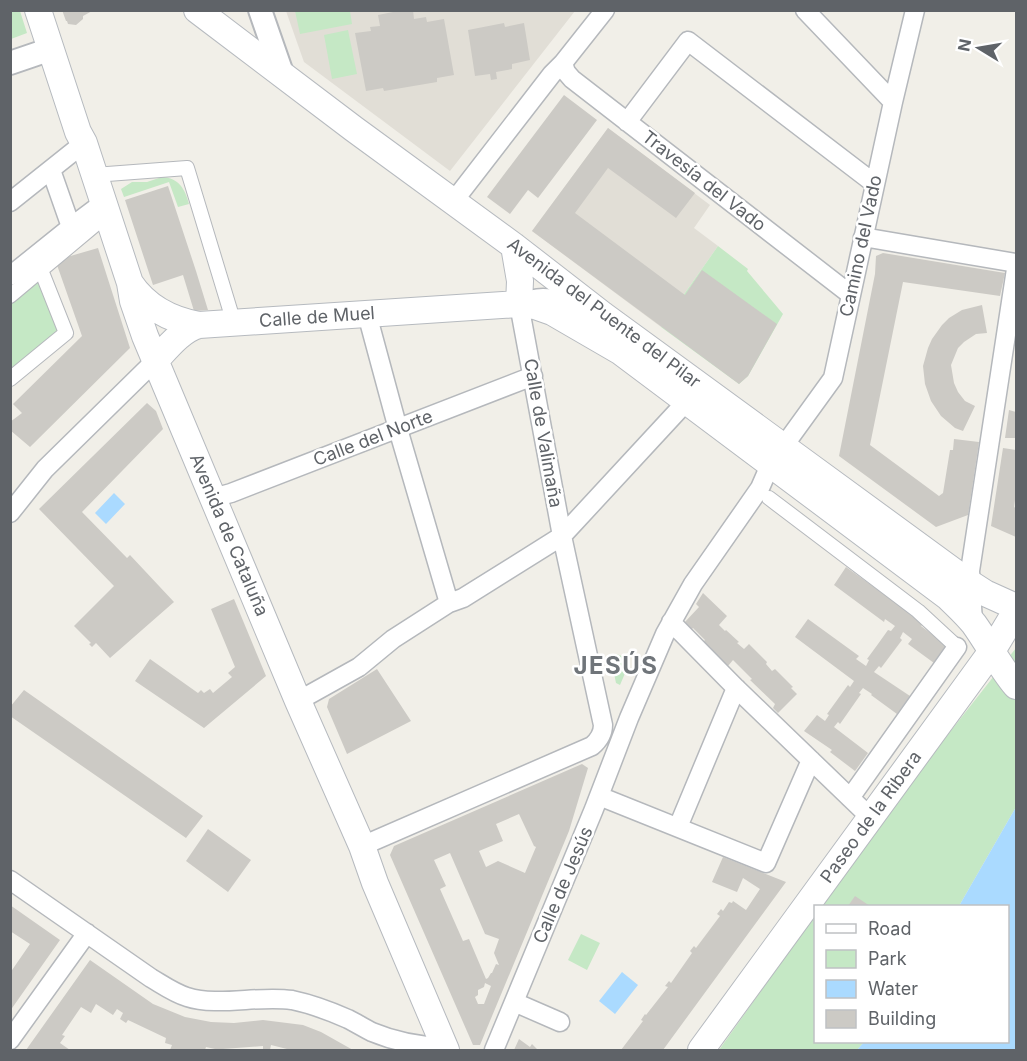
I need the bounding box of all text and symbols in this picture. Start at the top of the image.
north arrow [949,18,1009,78]
text: N [953,37,975,53]
street label: Travesía del Vado [638,126,770,235]
street label: Camino del Vado [835,173,886,319]
street label: Avenida del Puente del Pilar [504,233,705,392]
street label: Calle de Muel [258,302,375,331]
street label: Calle de Valimaña [520,357,567,509]
street label: Calle del Norte [310,405,435,470]
street label: Avenida de Cataluña [186,450,273,619]
district label: JESÚS [573,651,659,680]
street label: Paseo de la Ribera [816,747,925,887]
street label: Calle de Jesús [529,823,597,946]
legend [814,905,1009,1043]
text: Road [868,918,911,939]
text: Park [868,948,907,969]
text: Water [868,978,918,999]
text: Building [868,1008,936,1029]

